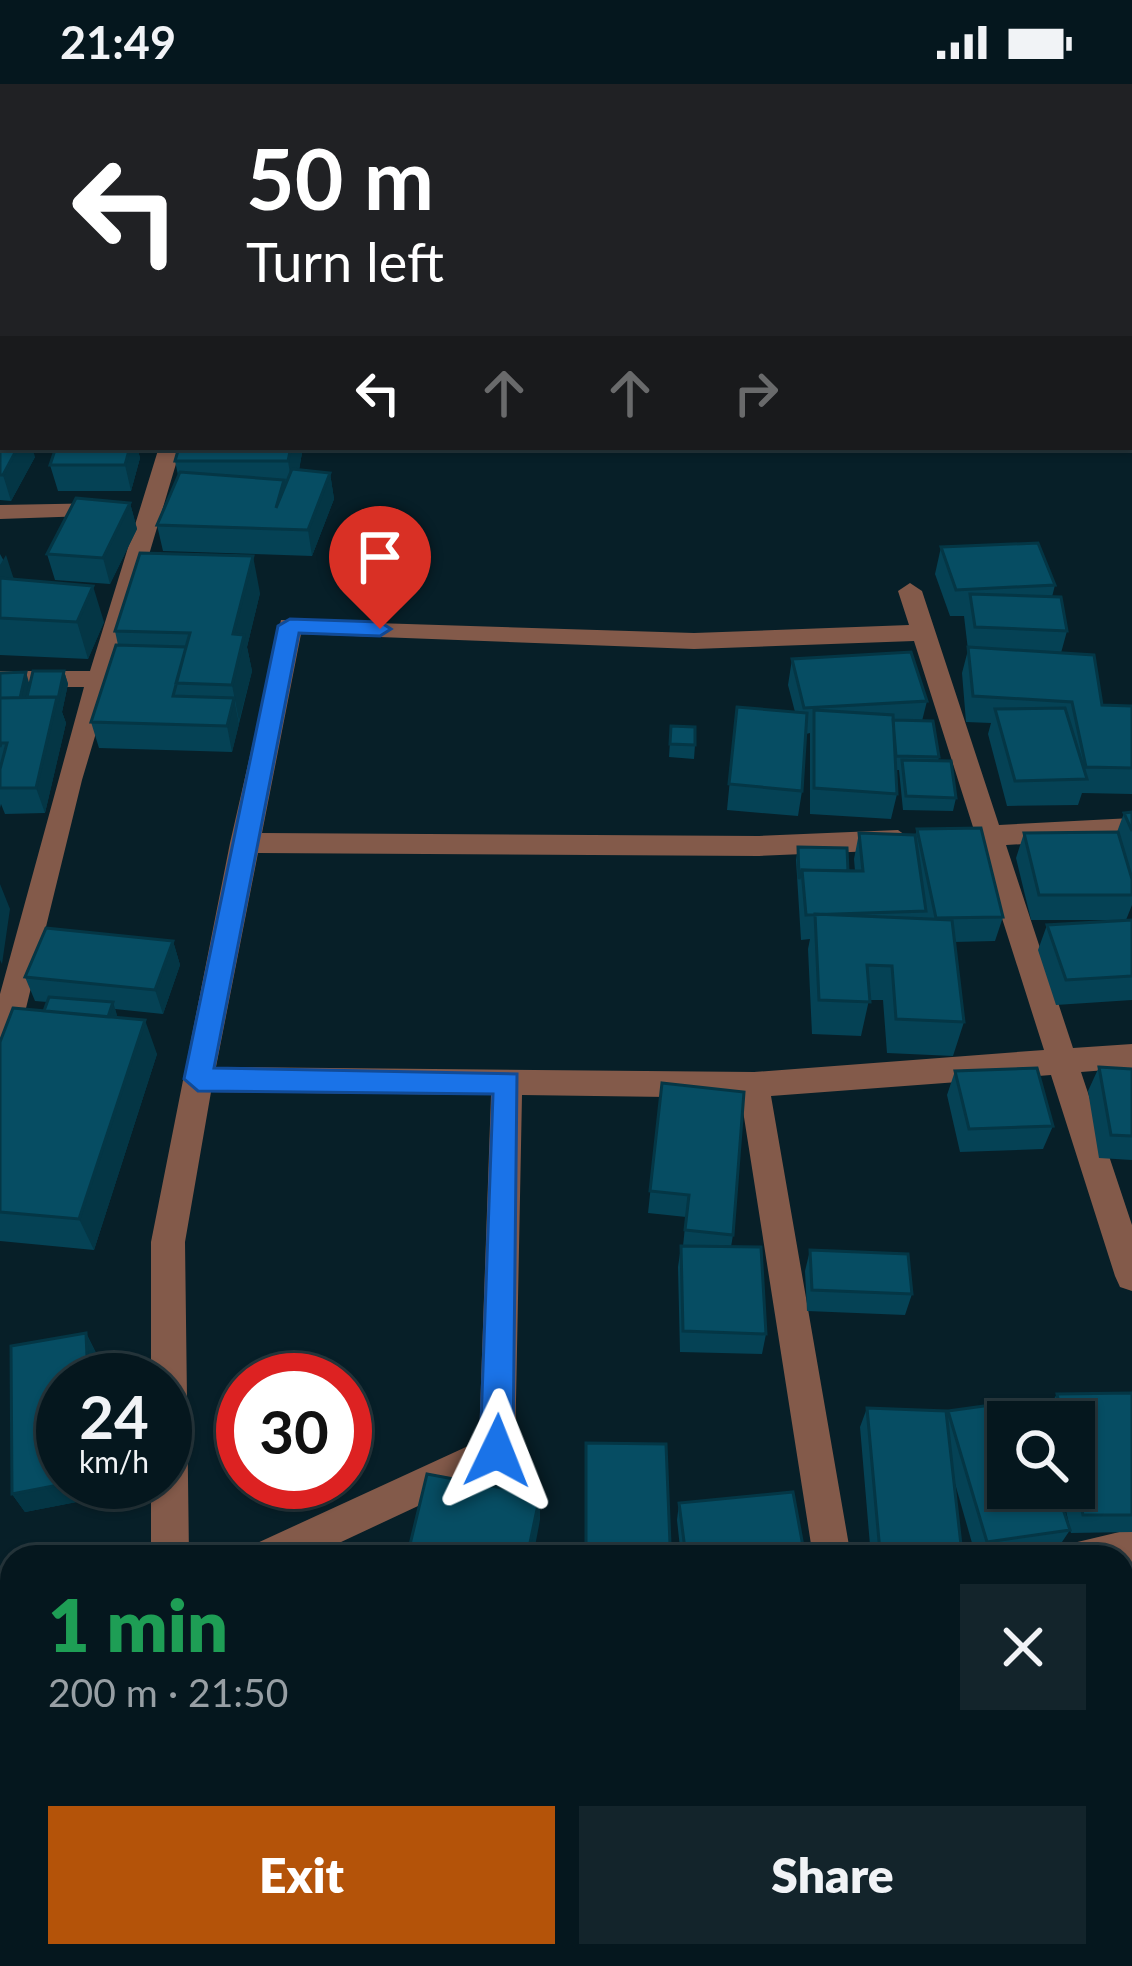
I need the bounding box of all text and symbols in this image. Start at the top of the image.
text: 21:49 [60,15,176,69]
text: 50 m [246,127,434,228]
icon: left [48,132,204,288]
text: Turn left [246,229,444,294]
icon: left [345,360,411,426]
icon: ahead [471,360,537,426]
icon: ahead [597,360,663,426]
icon: right [723,360,789,426]
pin [329,506,431,629]
icon: arrive [347,524,413,590]
speed limit sign: 30 [216,1353,372,1509]
text: 24 [79,1380,149,1452]
position arrow [434,1388,560,1514]
map controls [987,1401,1095,1509]
button: search [987,1401,1095,1509]
text: km/h [79,1443,149,1479]
text: 1 min [48,1581,228,1667]
button: close [960,1584,1086,1710]
text: 200 m · 21:50 [48,1669,288,1715]
button: Exit [48,1806,555,1944]
button: Share [579,1806,1086,1944]

